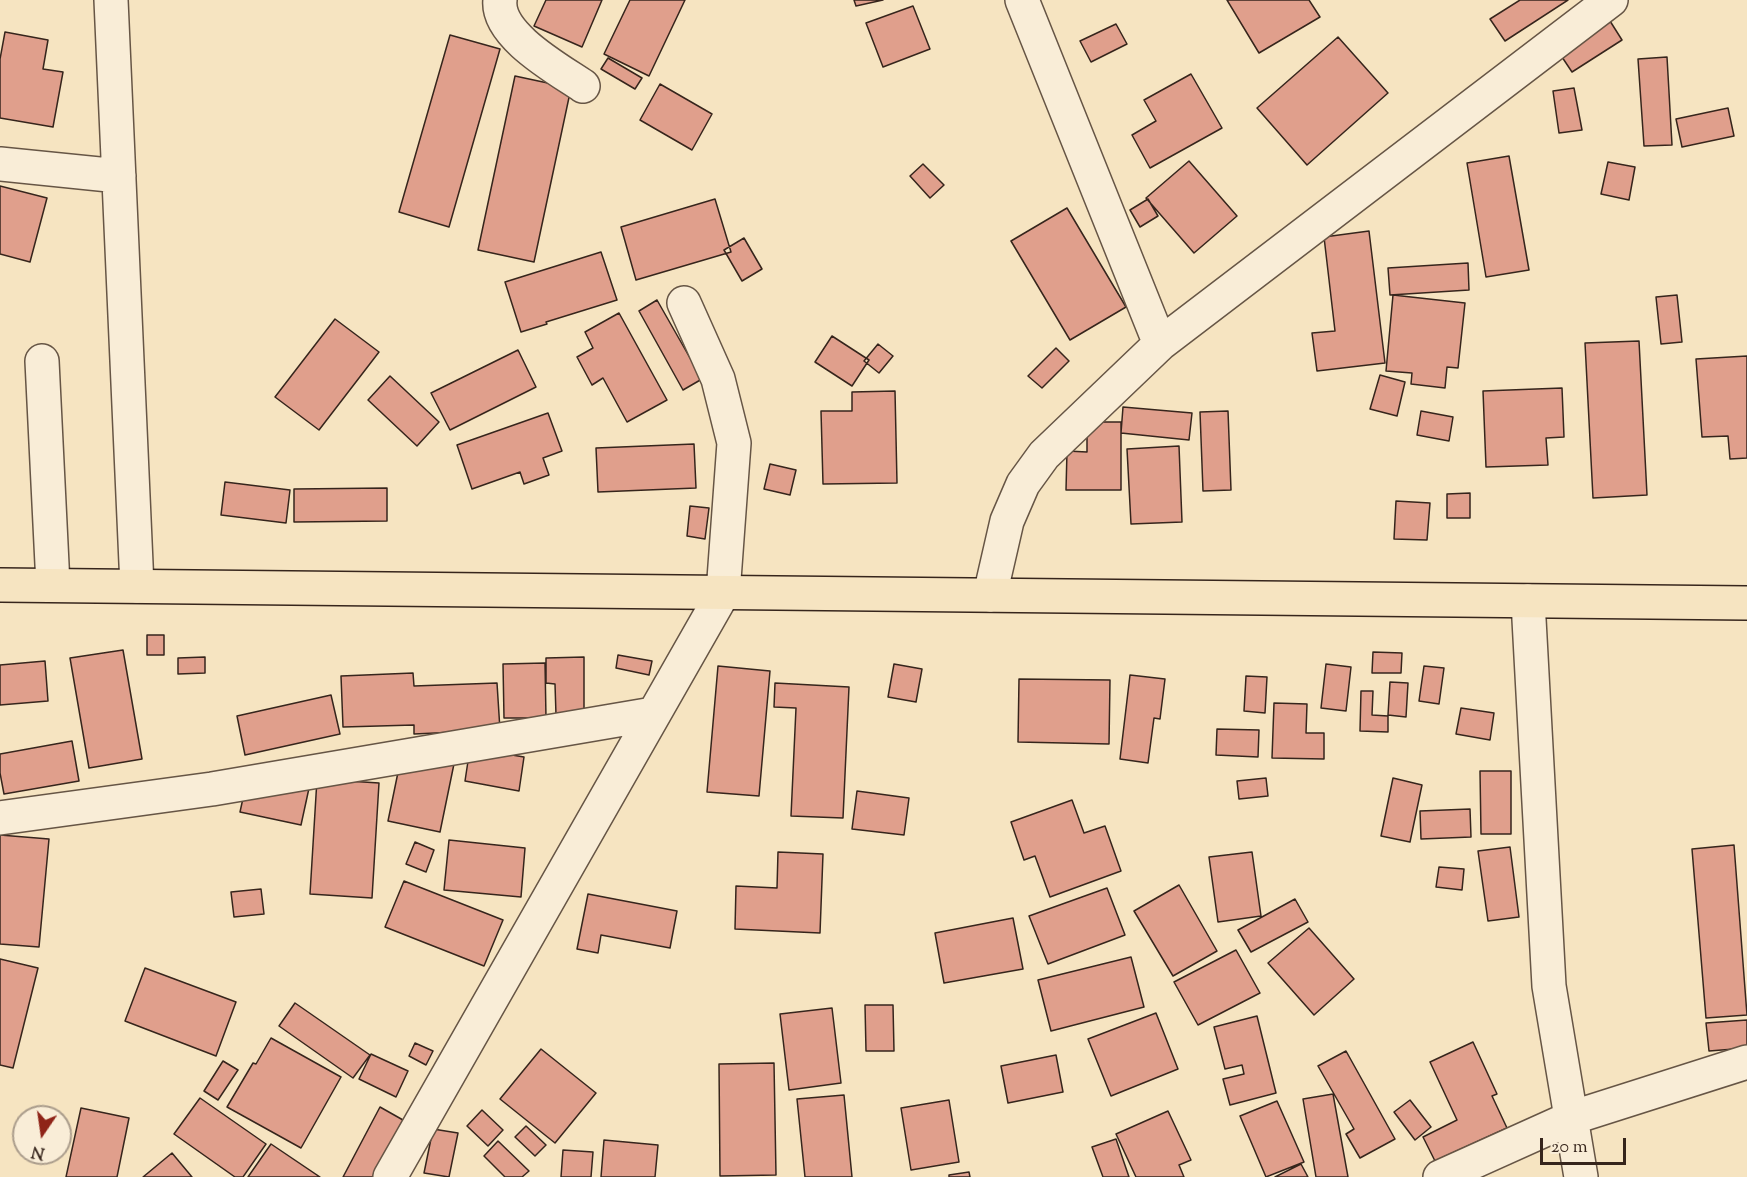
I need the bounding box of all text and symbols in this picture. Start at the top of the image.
north arrow [12,1105,72,1165]
scale bar [1543,1126,1628,1164]
text: 20 m [1551,1135,1588,1161]
text: N [29,1138,47,1164]

